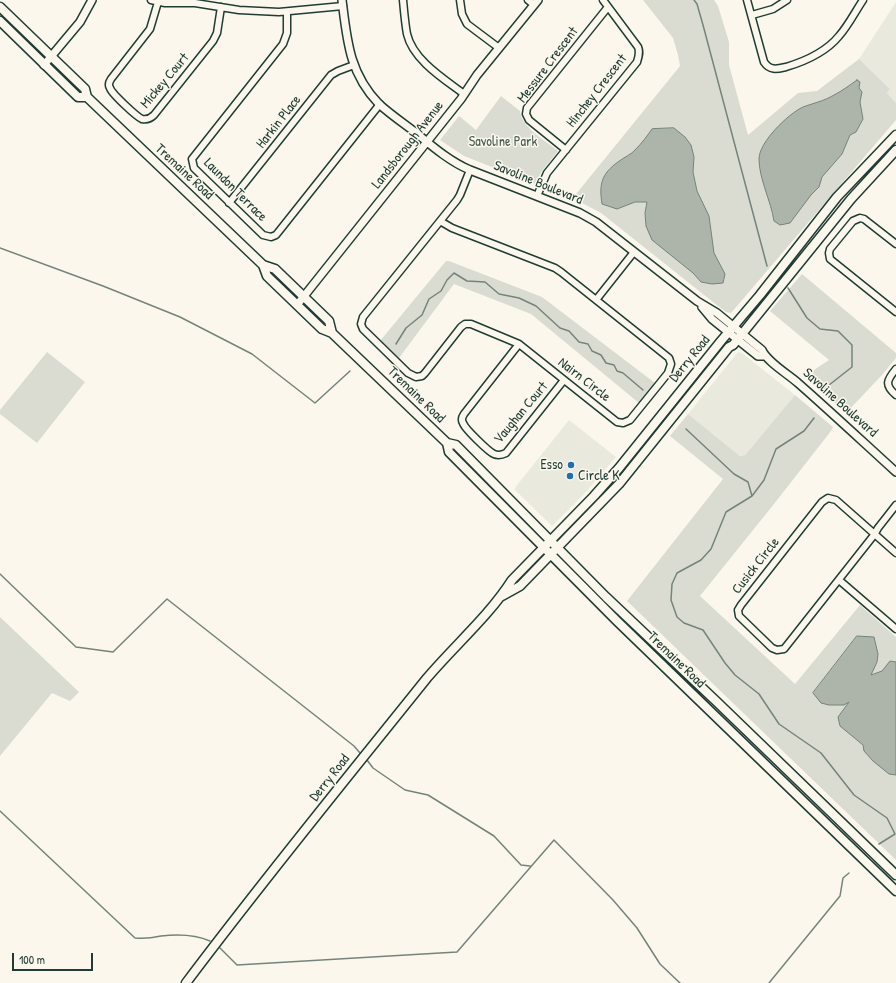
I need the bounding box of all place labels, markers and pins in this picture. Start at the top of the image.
place label: Esso [540,457,563,473]
marker: Esso [566,460,576,470]
place label: Circle K [578,468,619,484]
marker: Circle K [565,471,575,481]

